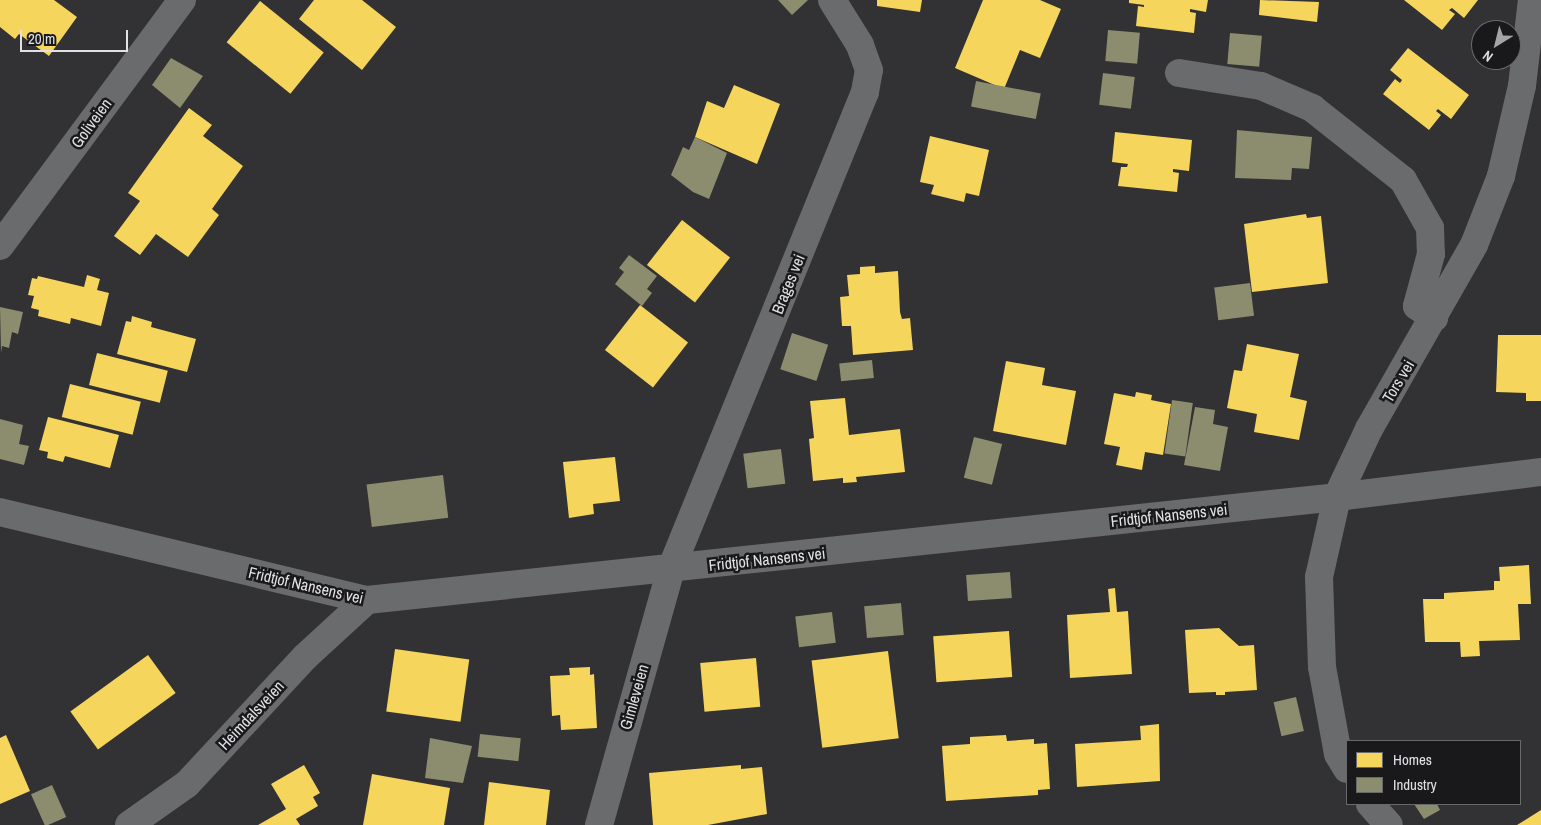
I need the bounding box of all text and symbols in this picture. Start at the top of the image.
scale bar [22,20,130,52]
north arrow [1471,20,1521,70]
text: 20 m [28,28,55,49]
text: N [1479,47,1496,66]
street label: Goliveien [67,95,115,151]
street label: Brages vei [767,251,809,317]
street label: Tors vei [1378,356,1418,406]
street label: Fridtjof Nansens vei [1110,499,1228,531]
street label: Fridtjof Nansens vei [708,543,826,575]
street label: Fridtjof Nansens vei [247,562,365,608]
street label: Gimleveien [616,662,652,732]
street label: Heimdalsveien [214,676,288,754]
legend [1346,740,1521,805]
text: Homes [1393,749,1432,770]
text: Industry [1393,774,1437,795]

